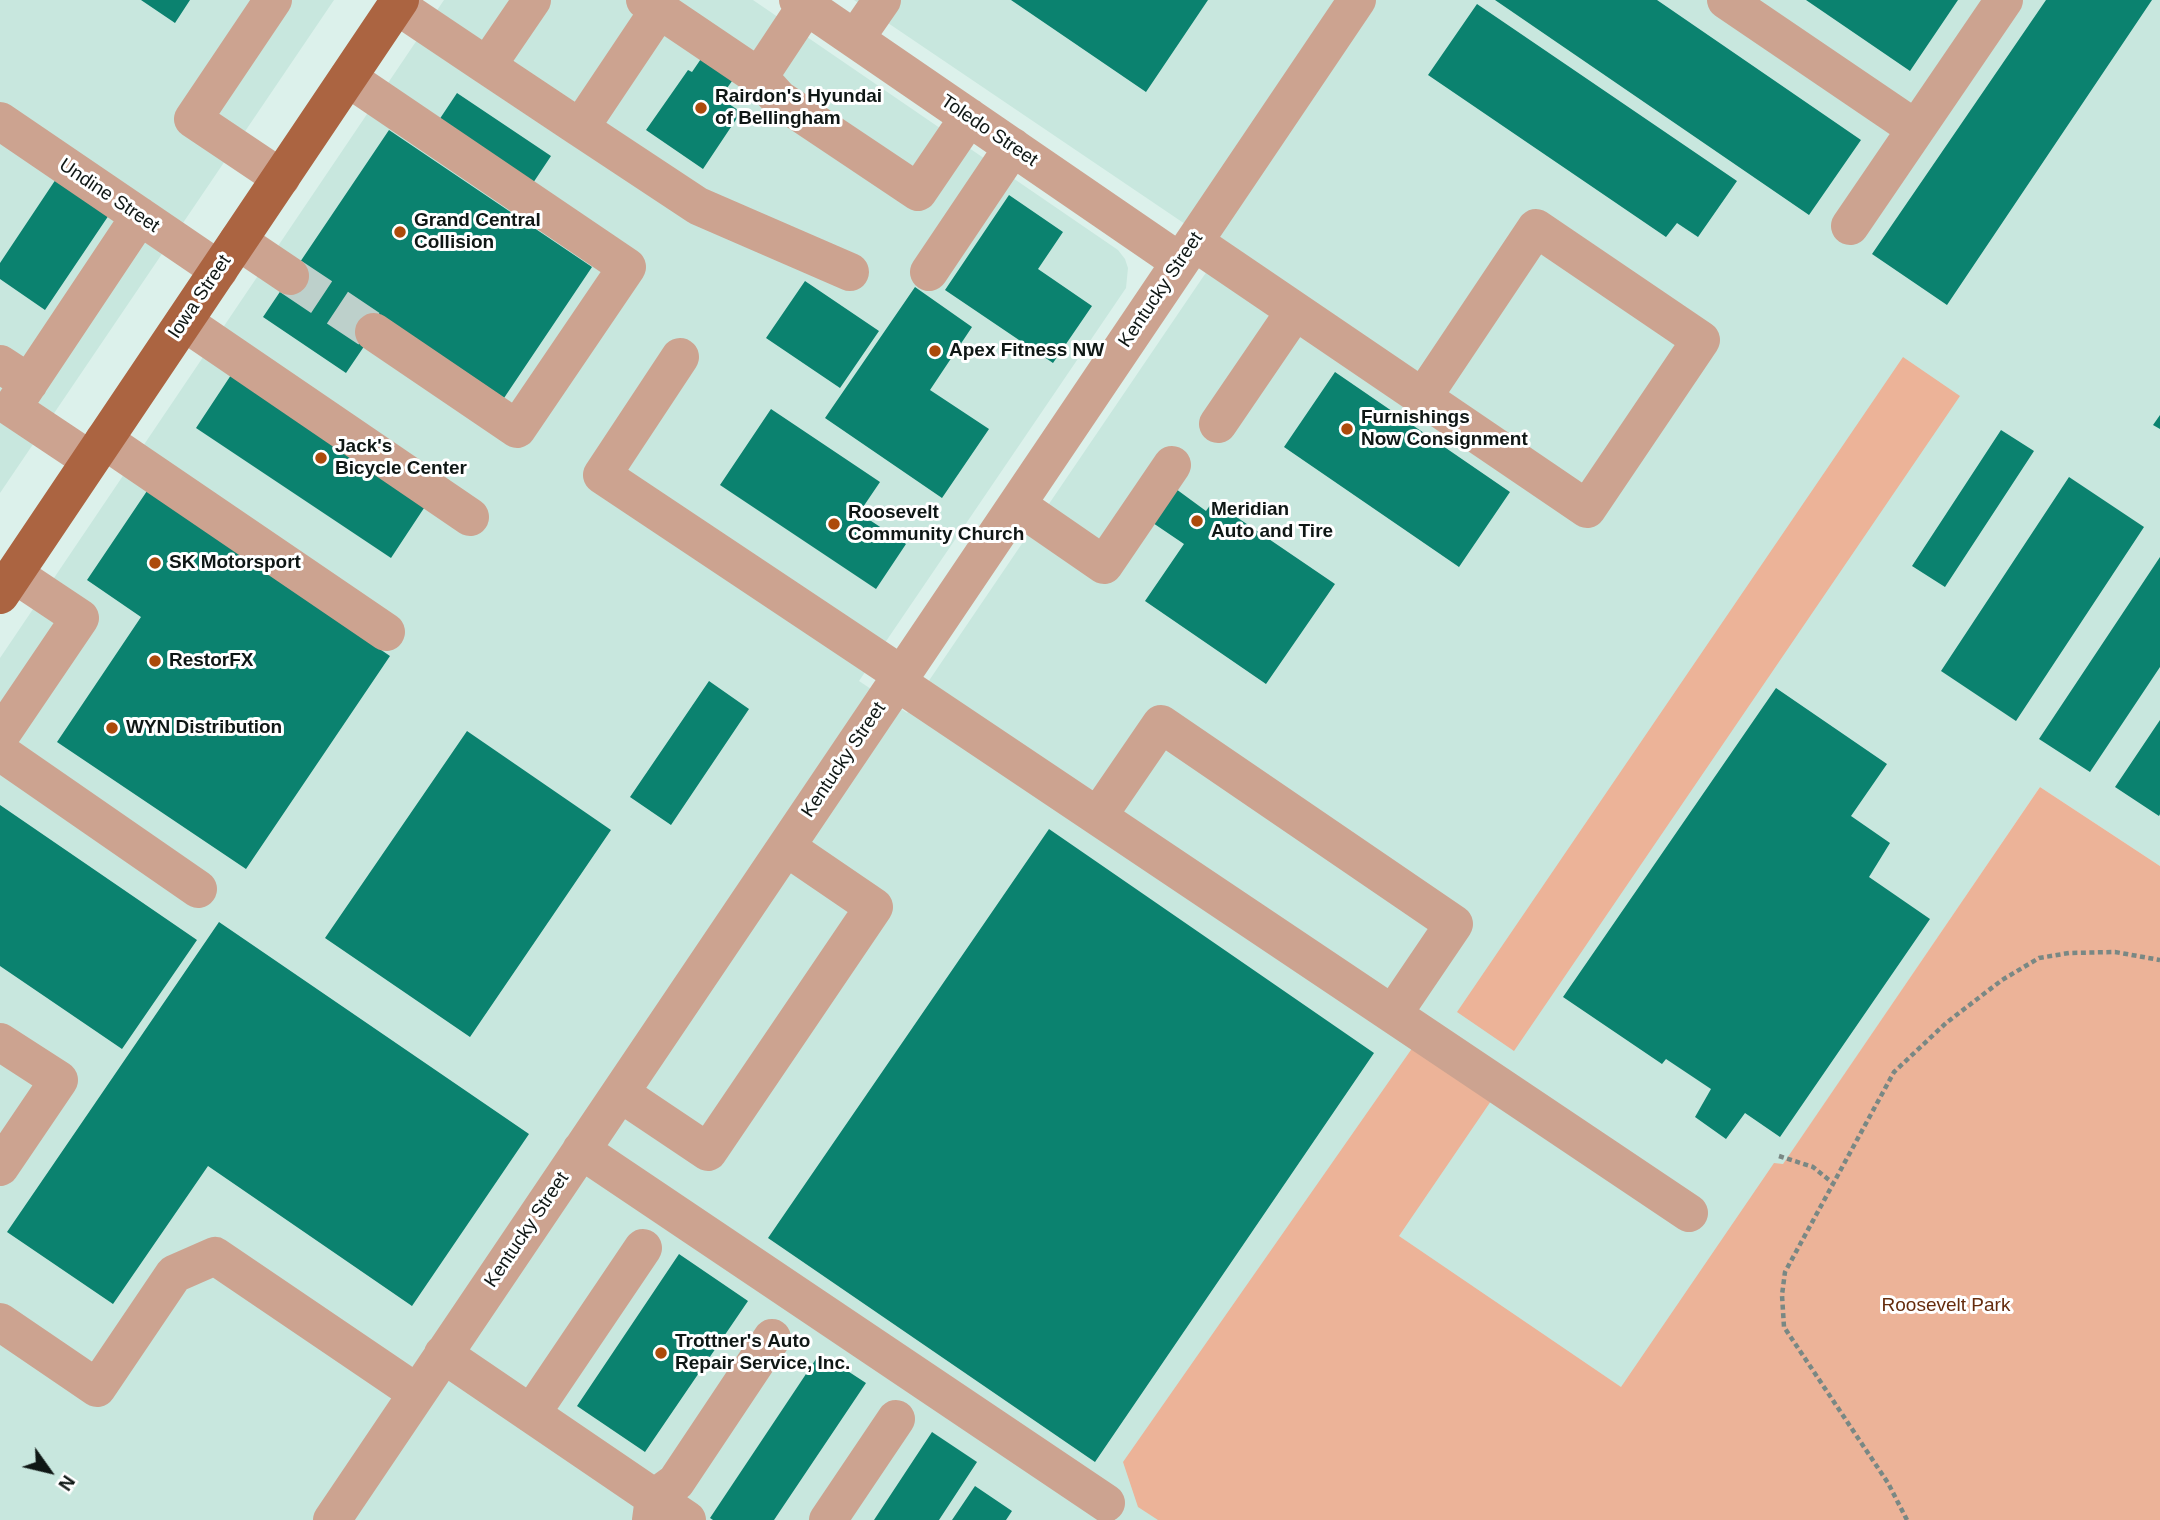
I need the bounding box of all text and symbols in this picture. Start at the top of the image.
place label: Rairdon's Hyundai of Bellingham [715,86,882,130]
street label: Toledo Street [936,90,1042,172]
marker: Rairdon's Hyundai of Bellingham [693,100,709,116]
street label: Undine Street [54,154,164,238]
place label: Grand Central Collision [414,210,541,254]
marker: Grand Central Collision [392,224,408,240]
street label: Kentucky Street [1114,228,1208,352]
street label: Iowa Street [164,251,236,343]
place label: Apex Fitness NW [949,340,1104,362]
marker: Apex Fitness NW [927,343,943,359]
place label: Furnishings Now Consignment [1361,407,1528,451]
marker: Furnishings Now Consignment [1339,421,1355,437]
place label: Jack's Bicycle Center [335,436,467,480]
marker: Jack's Bicycle Center [313,450,329,466]
place label: Meridian Auto and Tire [1211,499,1333,543]
place label: Roosevelt Community Church [848,502,1024,546]
marker: Meridian Auto and Tire [1189,513,1205,529]
marker: Roosevelt Community Church [826,516,842,532]
place label: SK Motorsport [169,552,301,574]
marker: SK Motorsport [147,555,163,571]
place label: RestorFX [169,650,253,672]
marker: RestorFX [147,653,163,669]
street label: Kentucky Street [797,698,891,822]
place label: WYN Distribution [126,717,282,739]
marker: WYN Distribution [104,720,120,736]
street label: Kentucky Street [480,1168,574,1292]
park label: Roosevelt Park [1882,1295,2010,1317]
place label: Trottner's Auto Repair Service, Inc. [675,1331,850,1375]
marker: Trottner's Auto Repair Service, Inc. [653,1345,669,1361]
north arrow [14,1436,84,1506]
text: N [54,1471,79,1495]

